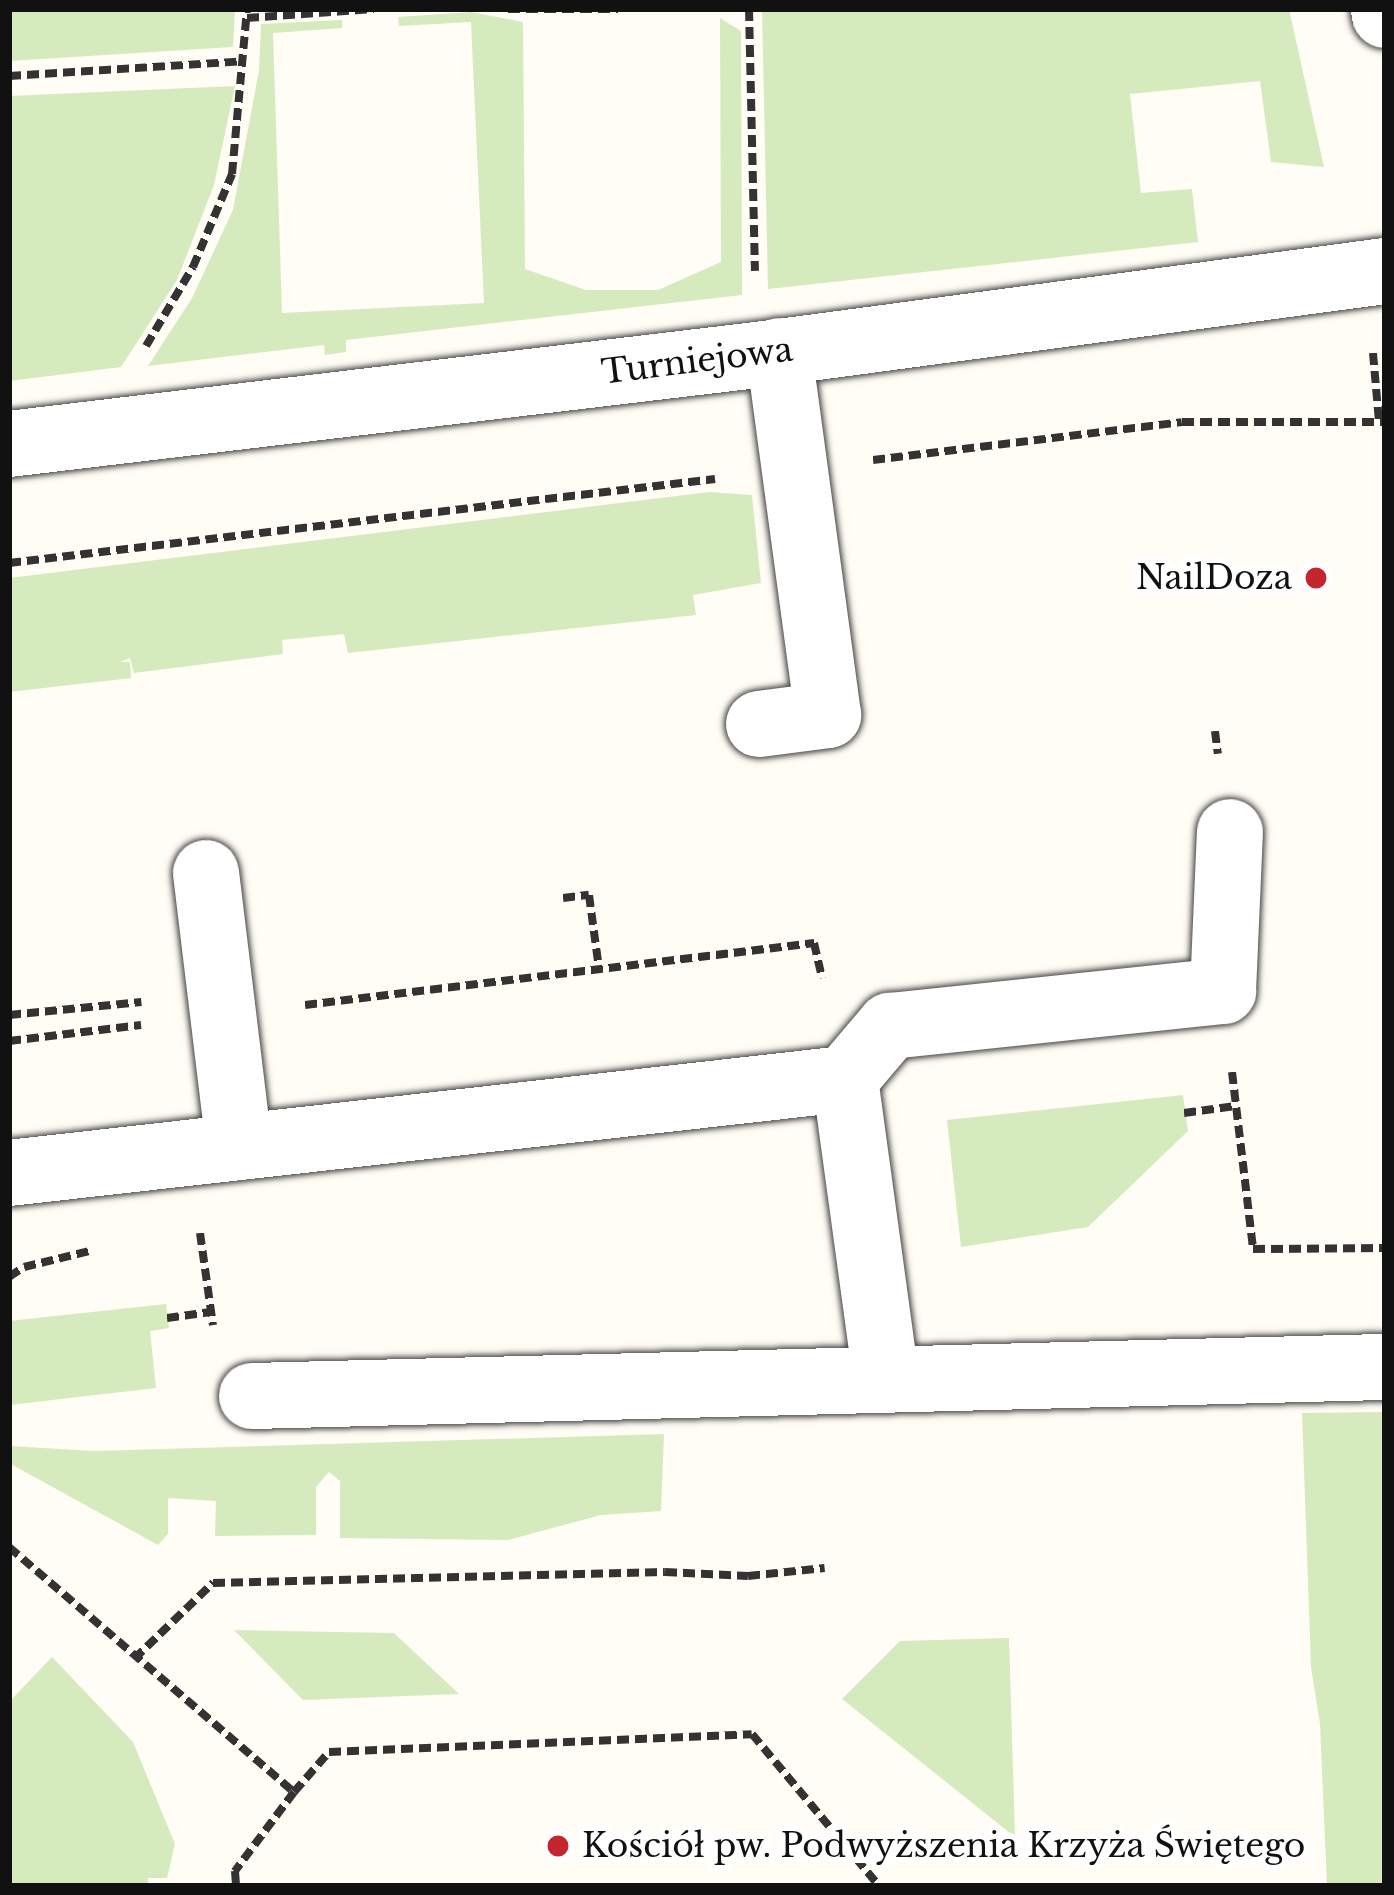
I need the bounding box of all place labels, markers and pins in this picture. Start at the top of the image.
place label: NailDoza [1136,558,1292,598]
marker: NailDoza [1303,565,1329,591]
place label: Kościół pw. Podwyższenia Krzyża Świętego [582,1826,1306,1866]
marker: Kościół pw. Podwyższenia Krzyża Świętego [545,1833,571,1859]

